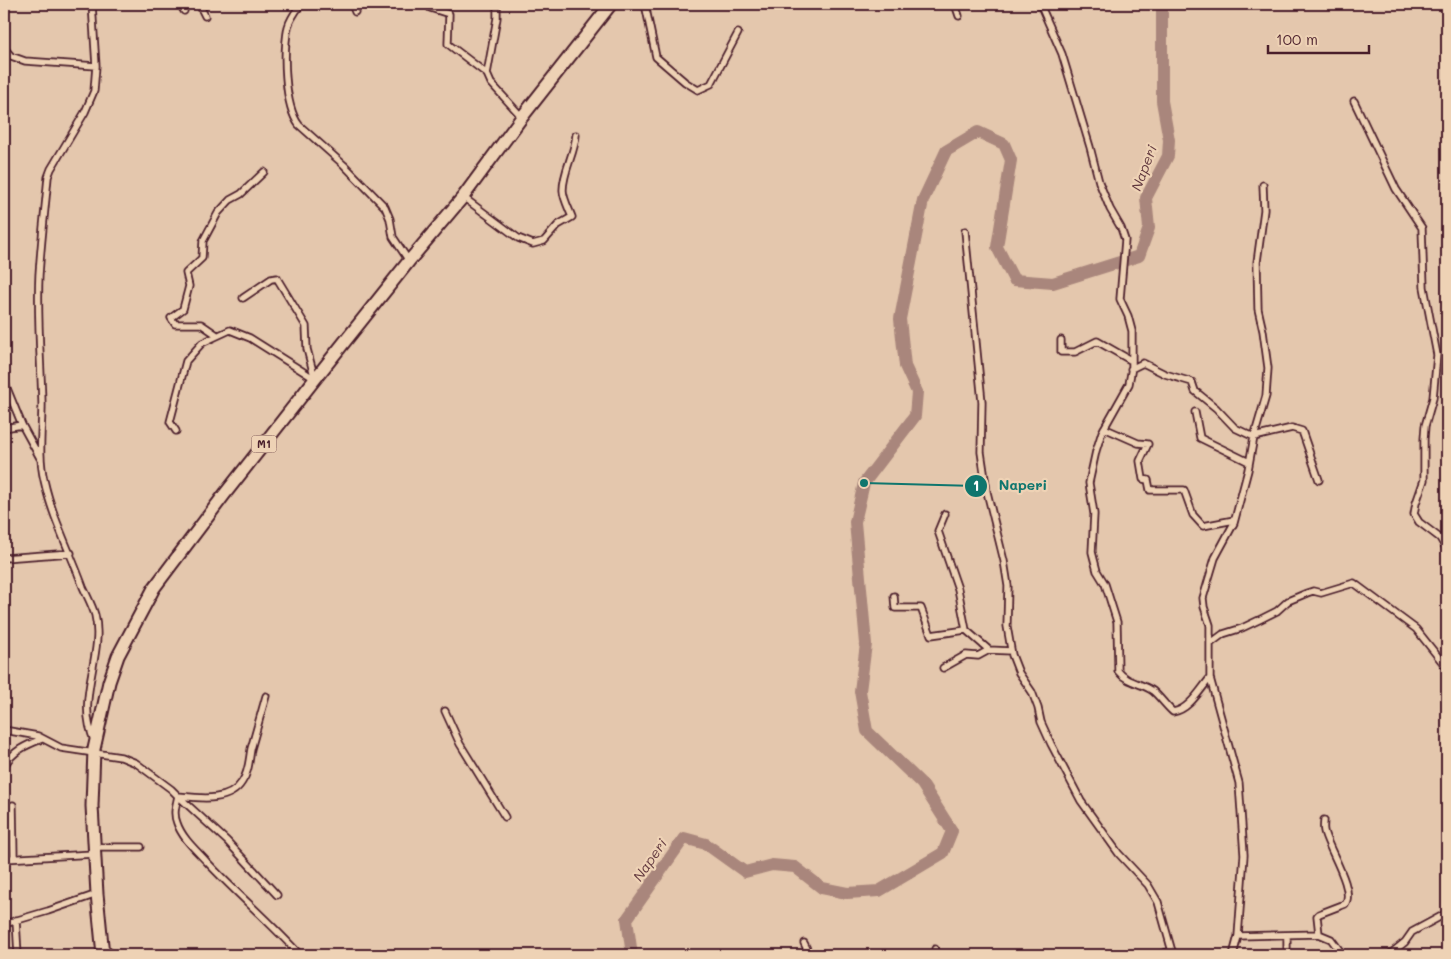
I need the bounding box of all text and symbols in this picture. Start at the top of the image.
scale bar [1268,22,1370,54]
text: 100 m [1276,29,1318,49]
water label: Naperi [1126,141,1161,193]
road number: M1 [252,436,276,452]
callout: Naperi [964,471,1057,500]
text: 1 [973,475,979,495]
text: Naperi [999,475,1047,494]
water label: Naperi [628,834,671,885]

